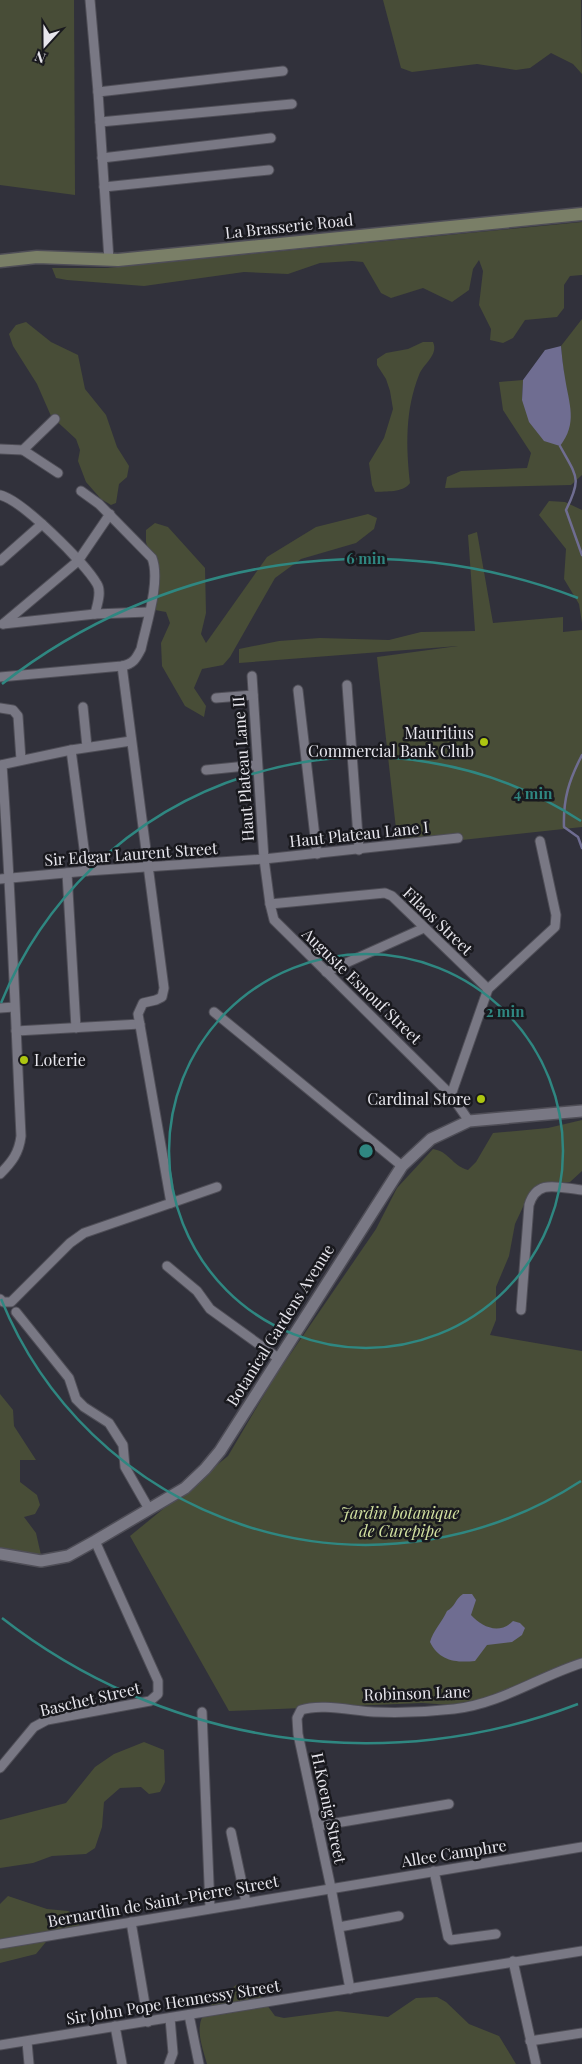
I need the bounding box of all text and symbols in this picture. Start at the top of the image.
north arrow [20,20,70,70]
text: N [32,47,48,68]
street label: La Brasserie Road [224,208,354,243]
text: 6 min [346,548,386,568]
street label: Haut Plateau Lane II [227,696,258,842]
place label: Mauritius Commercial Bank Club [308,722,474,761]
marker: Mauritius Commercial Bank Club [478,736,490,748]
text: 4 min [514,783,553,803]
street label: Haut Plateau Lane I [288,816,430,851]
street label: Sir Edgar Laurent Street [44,837,219,870]
street label: Filaos Street [399,882,478,959]
street label: Auguste Esnouf Street [297,922,427,1048]
text: 2 min [486,1001,525,1021]
place label: Loterie [34,1049,86,1070]
marker: Loterie [18,1054,30,1066]
place label: Cardinal Store [367,1088,471,1109]
marker: Cardinal Store [475,1093,487,1105]
centre of rings [357,1142,375,1160]
street label: Botanical Gardens Avenue [221,1240,338,1410]
park label: Jardin botanique de Curepipe [341,1502,460,1541]
street label: Baschet Street [37,1677,143,1720]
street label: Robinson Lane [363,1680,471,1705]
street label: H.Koenig Street [307,1750,352,1866]
street label: Allee Camphre [399,1834,508,1871]
street label: Bernardin de Saint-Pierre Street [46,1870,280,1931]
street label: Sir John Pope Hennessy Street [65,1974,282,2029]

